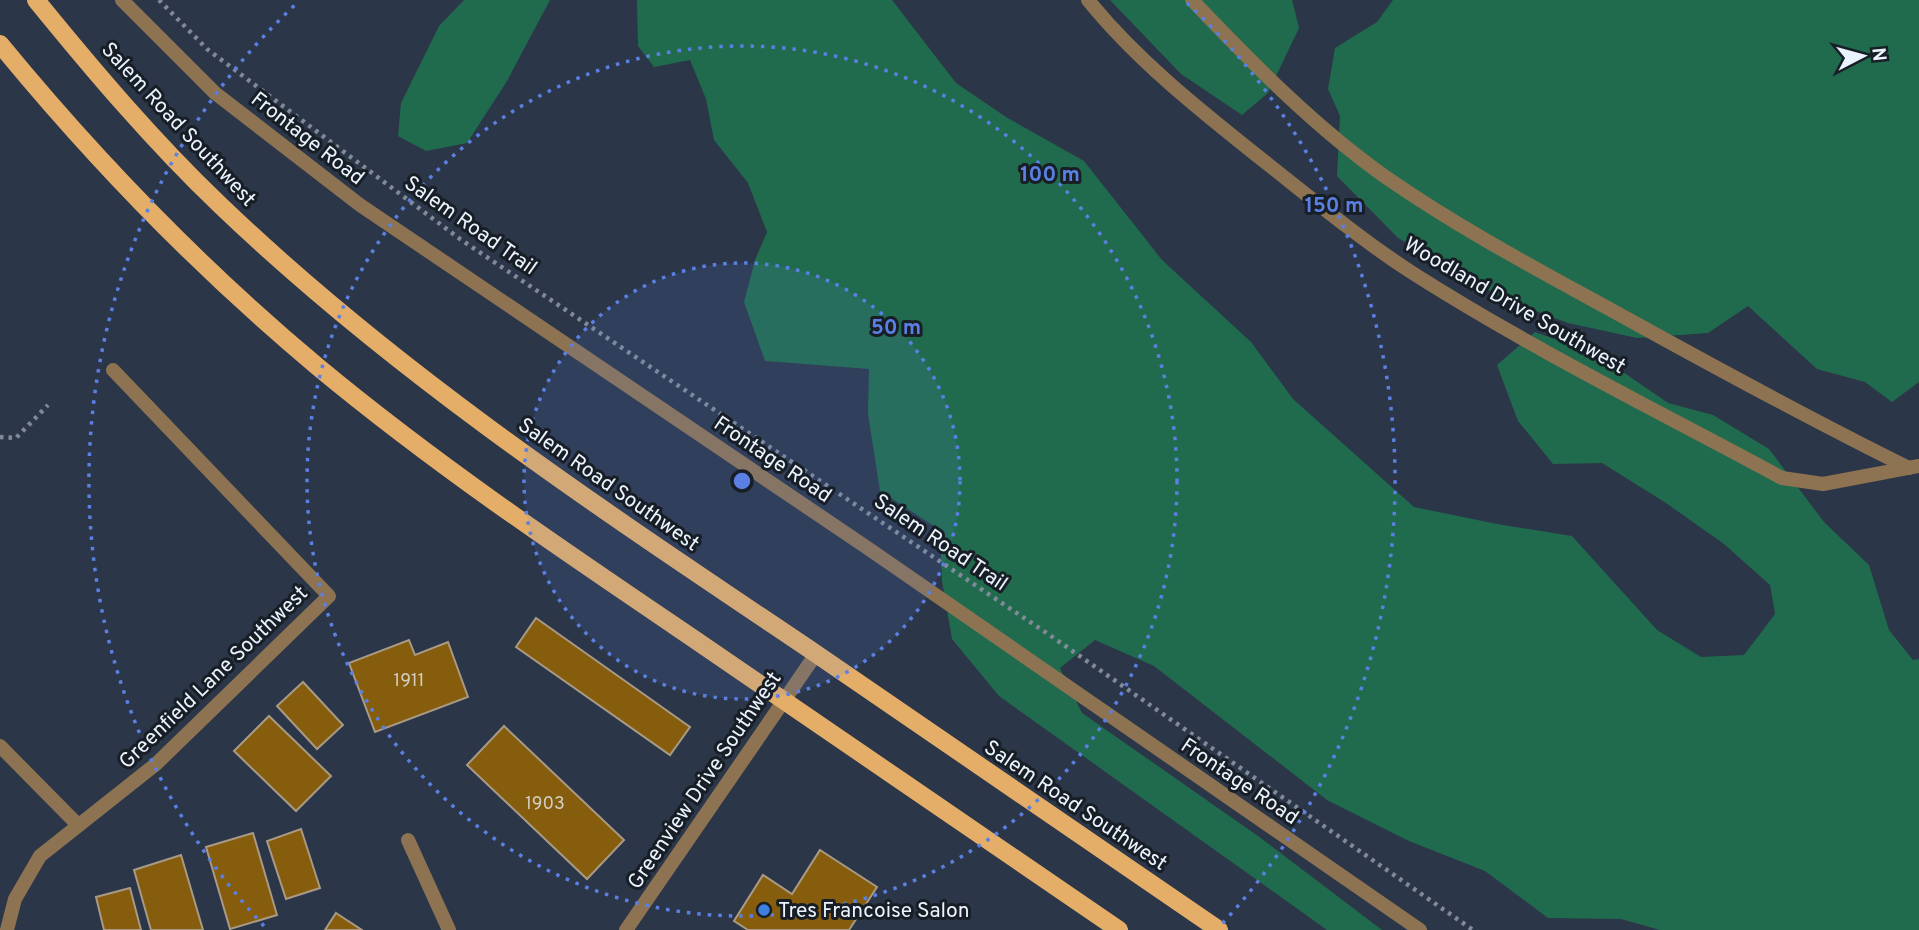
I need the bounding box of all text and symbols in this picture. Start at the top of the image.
north arrow [1828,21,1898,91]
street label: Salem Road Southwest [95,37,261,213]
text: N [1865,46,1891,62]
street label: Frontage Road [245,86,369,192]
text: 100 m [1020,162,1080,189]
street label: Salem Road Trail [398,170,542,282]
text: 150 m [1305,193,1363,220]
street label: Woodland Drive Southwest [1398,232,1630,381]
text: 50 m [871,315,921,342]
street label: Frontage Road [708,411,836,510]
street label: Salem Road Southwest [512,412,704,558]
centre of rings [730,469,754,493]
street label: Salem Road Trail [868,488,1012,598]
street label: Greenfield Lane Southwest [114,581,314,776]
street label: Greenview Drive Southwest [622,667,788,895]
house number: 1911 [394,670,424,693]
street label: Frontage Road [1175,733,1303,832]
street label: Salem Road Southwest [978,735,1172,878]
house number: 1903 [525,793,565,816]
place label: Tres Francoise Salon [778,898,970,925]
marker: Tres Francoise Salon [756,902,772,918]

